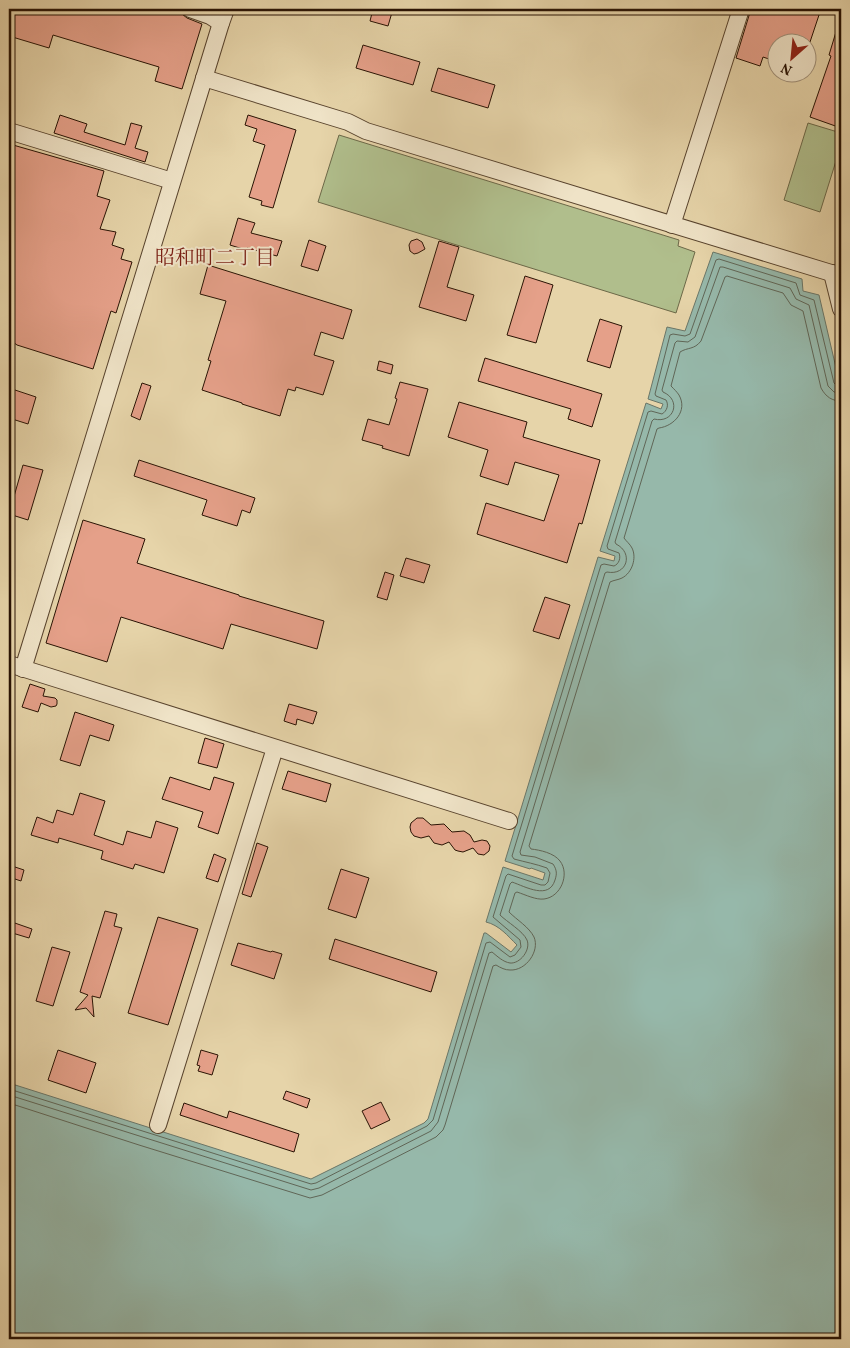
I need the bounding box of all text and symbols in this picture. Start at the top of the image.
north arrow [768,32,818,82]
text: N [778,57,796,79]
district label: 昭和町二丁目 [155,245,275,273]

